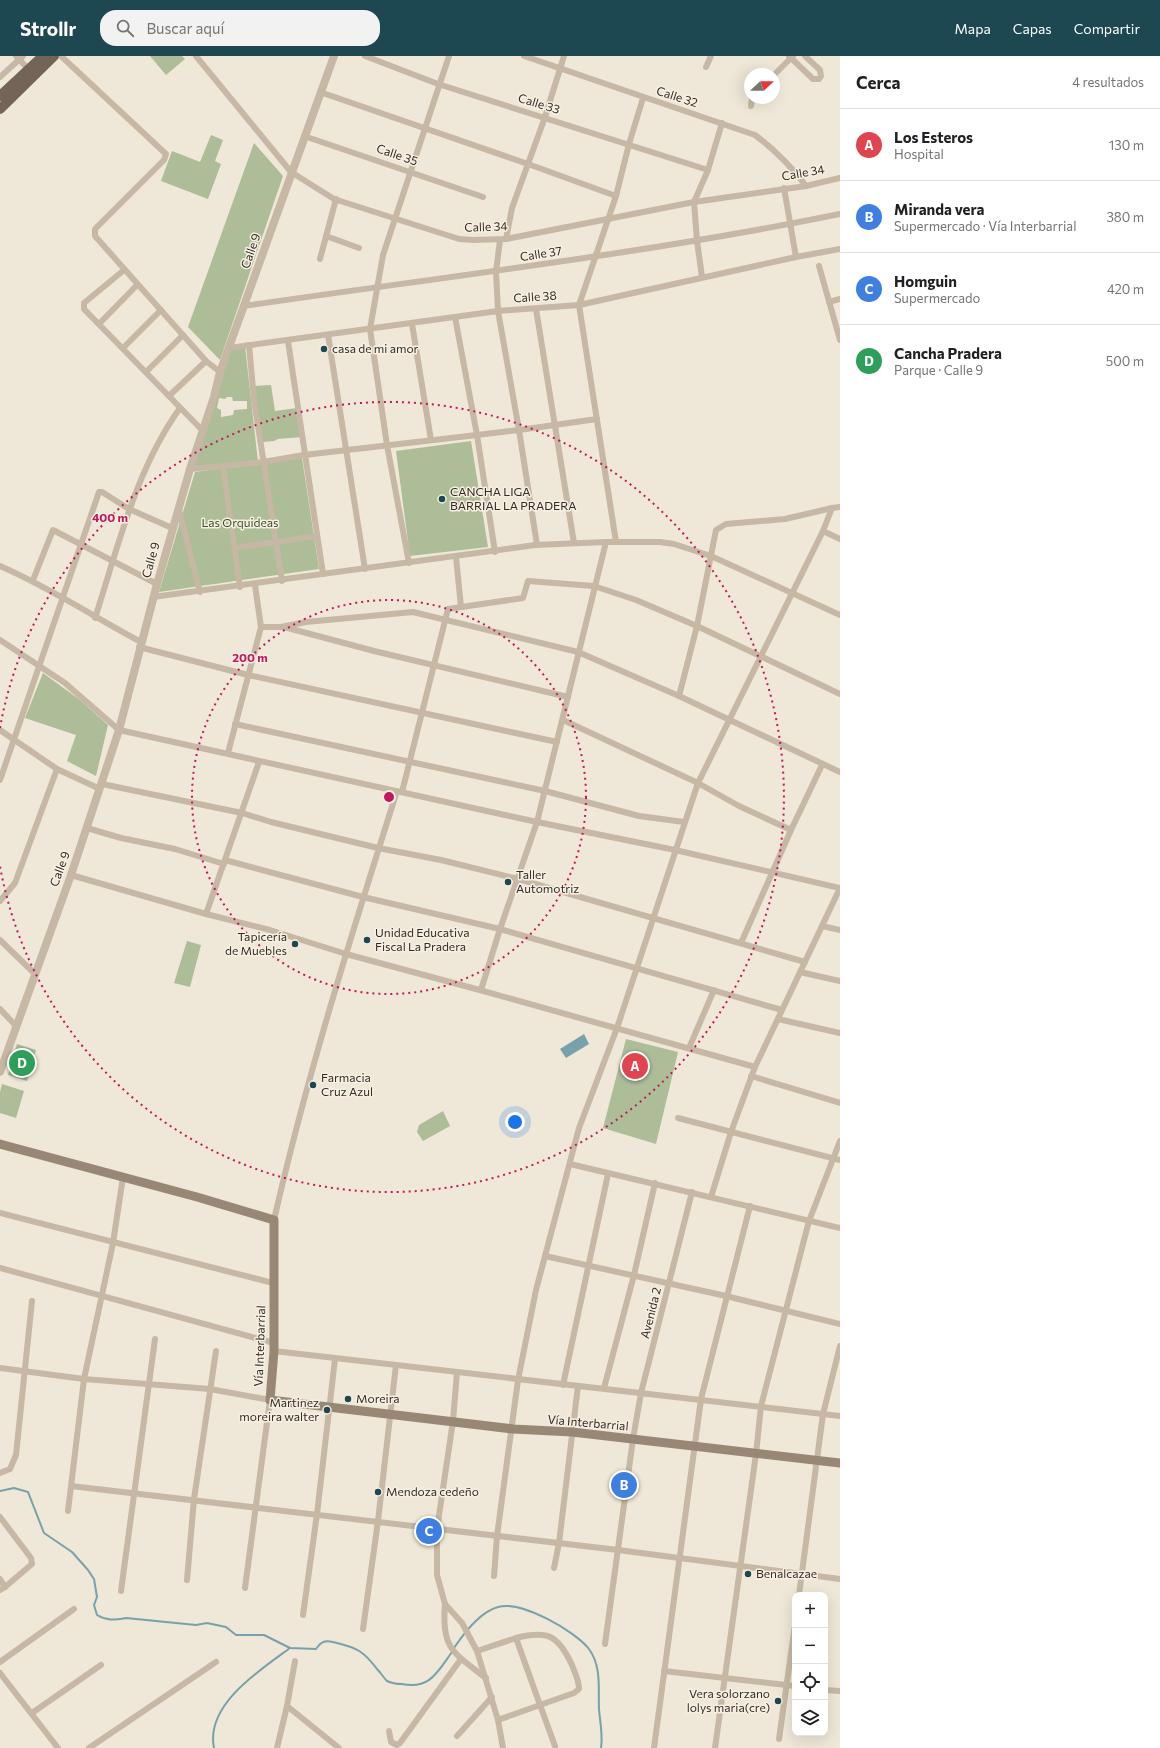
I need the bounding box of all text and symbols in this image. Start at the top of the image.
search box [100,10,380,46]
text: Strollr [20,17,76,40]
icon: search [114,17,136,39]
text: Buscar aquí [146,19,224,37]
text: Mapa [955,20,991,37]
text: Capas [1013,20,1052,37]
text: Compartir [1074,20,1140,37]
north arrow [744,68,780,104]
text: Cerca [856,72,901,93]
text: 4 resultados [1072,74,1144,90]
street label: Calle 32 [655,83,700,109]
street label: Calle 33 [517,90,562,116]
text: Los Esteros [894,128,973,146]
text: A [864,137,874,153]
text: 130 m [1109,137,1144,153]
street label: Calle 35 [375,140,420,168]
text: Hospital [894,146,944,162]
street label: Calle 34 [780,161,825,183]
text: Miranda vera [894,200,984,218]
text: B [865,209,873,225]
text: 380 m [1106,209,1144,225]
street label: Calle 34 [464,218,508,234]
text: Supermercado · Vía Interbarrial [894,218,1076,234]
street label: Calle 9 [237,231,263,270]
street label: Calle 37 [519,243,563,263]
text: Homguin [894,272,957,290]
text: C [865,281,873,297]
text: 420 m [1107,281,1144,297]
street label: Calle 38 [513,288,557,304]
text: Supermercado [894,290,980,306]
place label: casa de mi amor [332,341,419,355]
marker: casa de mi amor [319,344,329,354]
text: Cancha Pradera [894,344,1002,362]
text: D [864,353,874,369]
text: 500 m [1106,353,1144,369]
text: Parque · Calle 9 [894,362,983,378]
place label: CANCHA LIGA BARRIAL LA PRADERA [450,484,576,512]
marker: CANCHA LIGA BARRIAL LA PRADERA [437,494,447,504]
text: 400 m [92,510,128,524]
park label: Las Orquideas [201,515,279,529]
street label: Calle 9 [138,540,162,579]
text: 200 m [232,650,268,664]
centre of rings [382,790,396,804]
street label: Calle 9 [46,849,72,888]
place label: Taller Automotriz [516,867,579,895]
marker: Taller Automotriz [503,877,513,887]
place label: Unidad Educativa Fiscal La Pradera [375,925,469,953]
place label: Tapicería de Muebles [225,929,287,957]
marker: Unidad Educativa Fiscal La Pradera [362,935,372,945]
marker: Tapicería de Muebles [290,939,300,949]
pin: D [9,1048,35,1078]
pin: A [622,1051,648,1081]
place label: Farmacia Cruz Azul [321,1070,373,1098]
marker: Farmacia Cruz Azul [308,1080,318,1090]
your location [505,1112,525,1132]
street label: Avenida 2 [637,1285,663,1340]
street label: Vía Interbarrial [251,1305,267,1387]
place label: Moreira [356,1391,400,1405]
marker: Moreira [343,1394,353,1404]
place label: Martinez moreira walter [239,1395,319,1423]
marker: Martinez moreira walter [322,1405,332,1415]
street label: Vía Interbarrial [547,1411,629,1433]
pin: B [611,1470,637,1500]
place label: Mendoza cedeño [386,1484,479,1498]
marker: Mendoza cedeño [373,1487,383,1497]
pin: C [416,1516,442,1546]
place label: Benalcazae [756,1566,817,1580]
marker: Benalcazae [743,1569,753,1579]
map controls [792,1592,828,1736]
button: + [792,1592,828,1628]
button: − [792,1628,828,1664]
button: locate [792,1664,828,1700]
place label: Vera solorzano lolys maria(cre) [687,1686,770,1714]
marker: Vera solorzano lolys maria(cre) [773,1696,783,1706]
button: layers [792,1700,828,1736]

